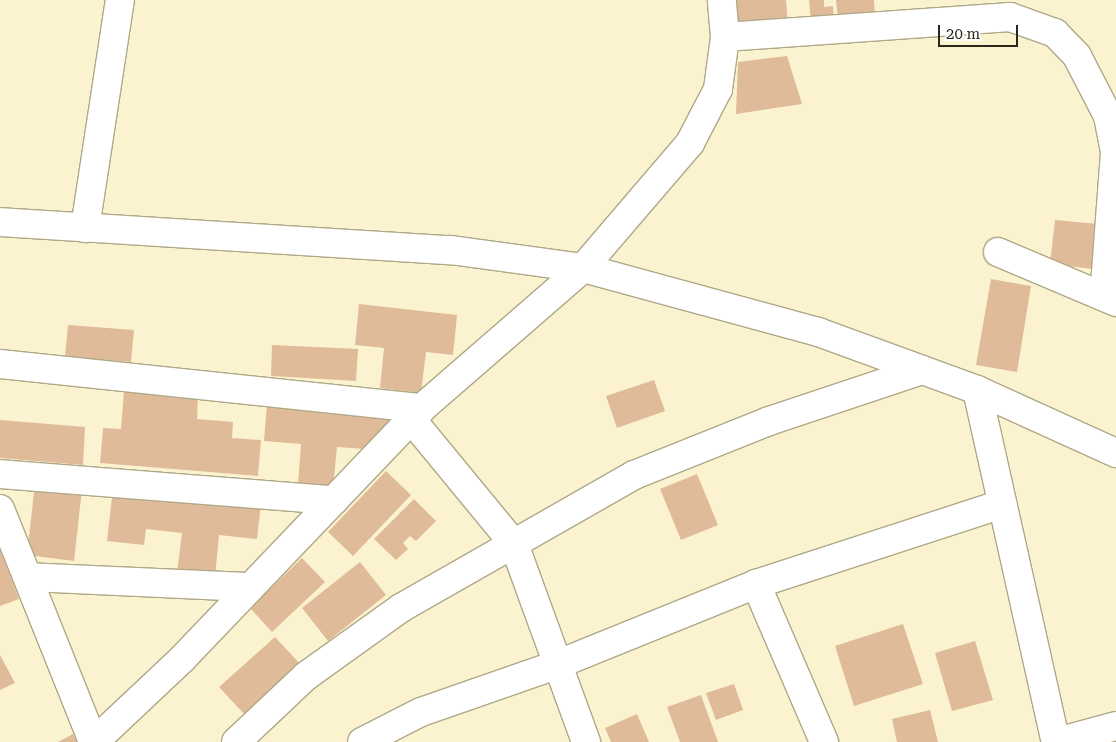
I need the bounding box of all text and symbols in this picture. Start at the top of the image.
scale bar [941,15,1021,47]
text: 20 m [946,25,980,43]

